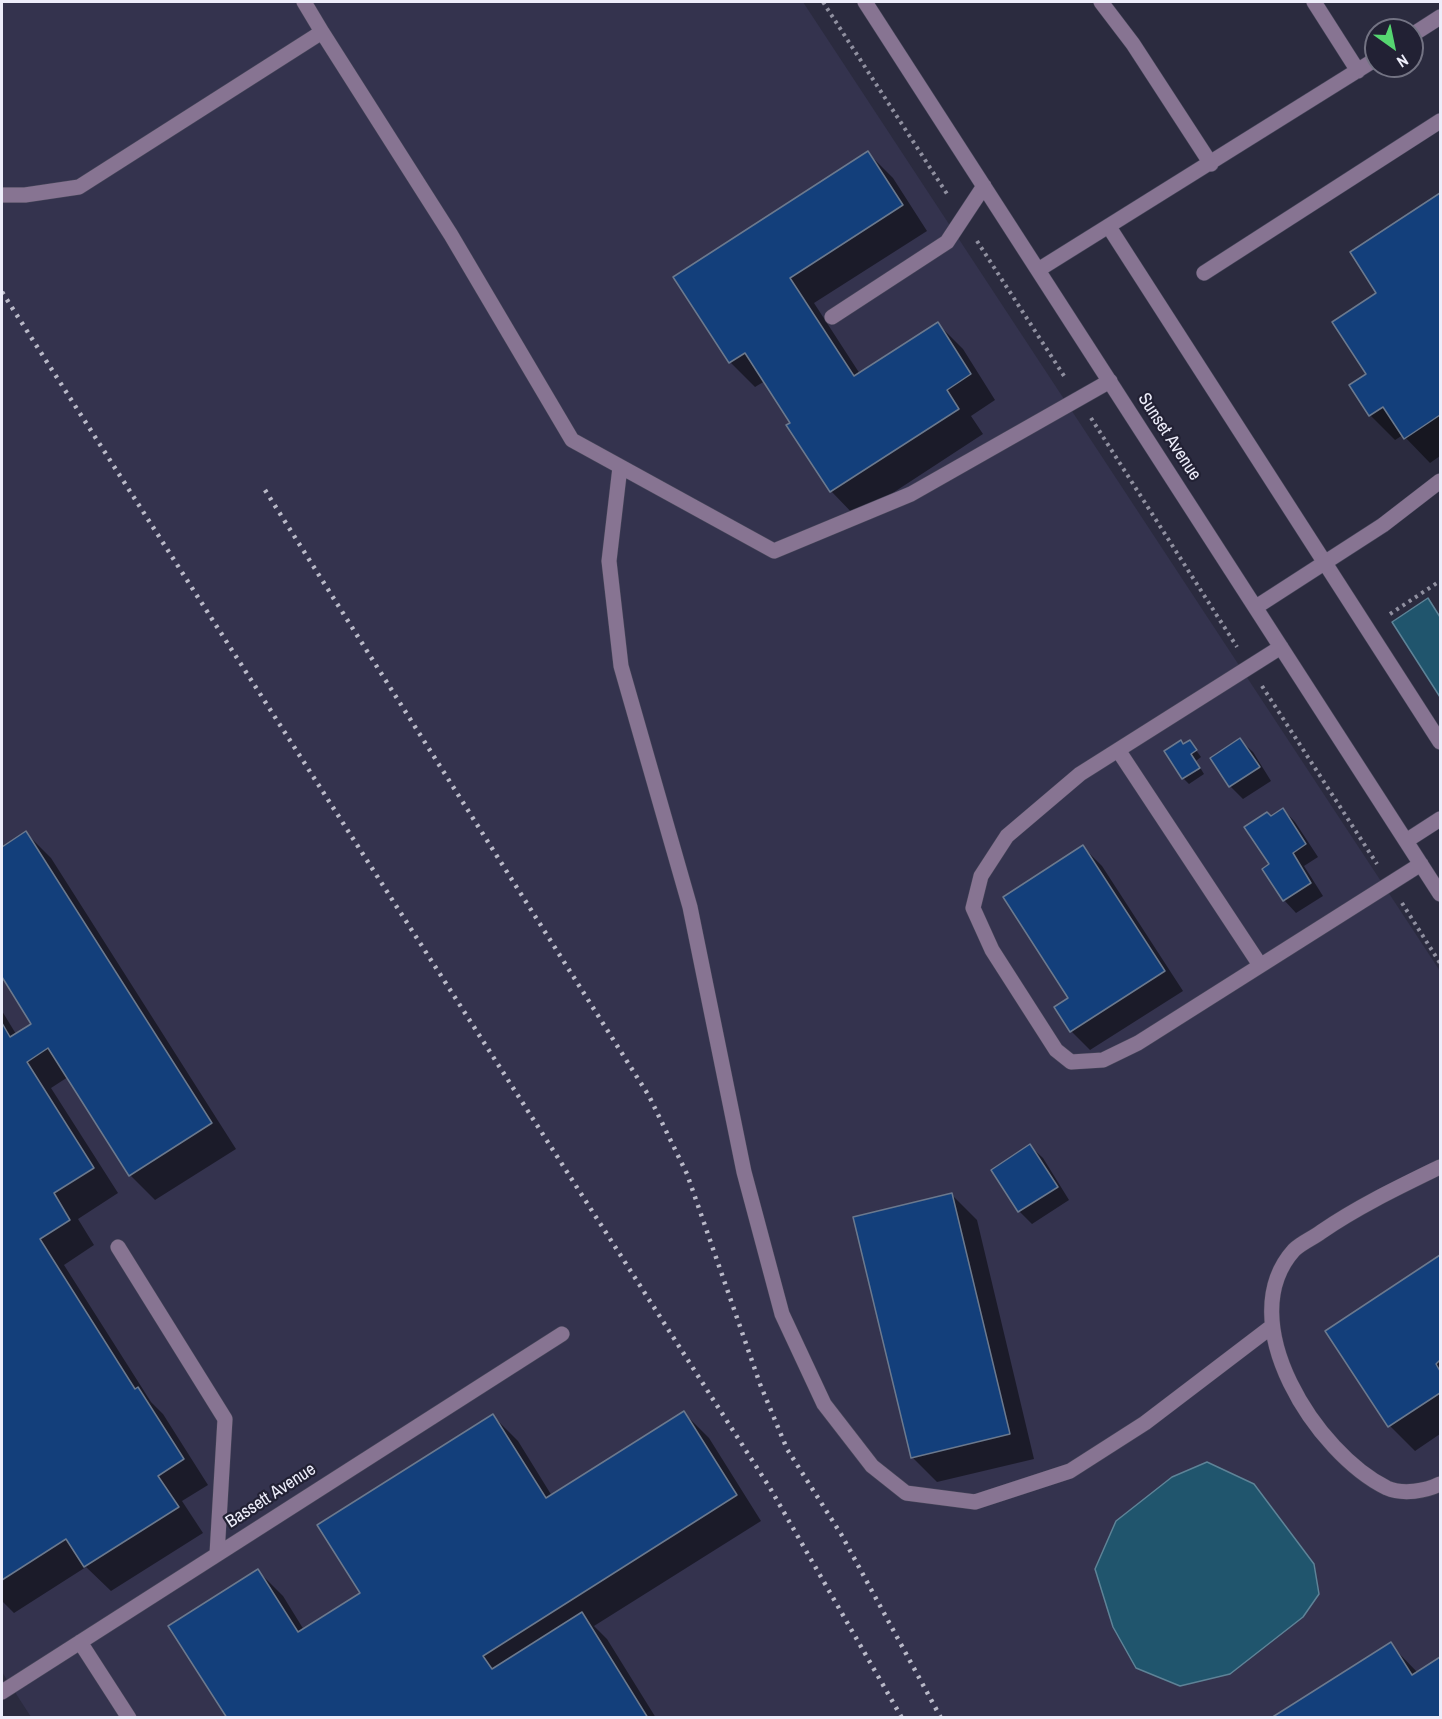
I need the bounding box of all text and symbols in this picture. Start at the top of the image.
north arrow [1364,18,1424,78]
text: N [1393,50,1413,73]
street label: Sunset Avenue [1133,389,1205,485]
street label: Bassett Avenue [222,1459,320,1533]

